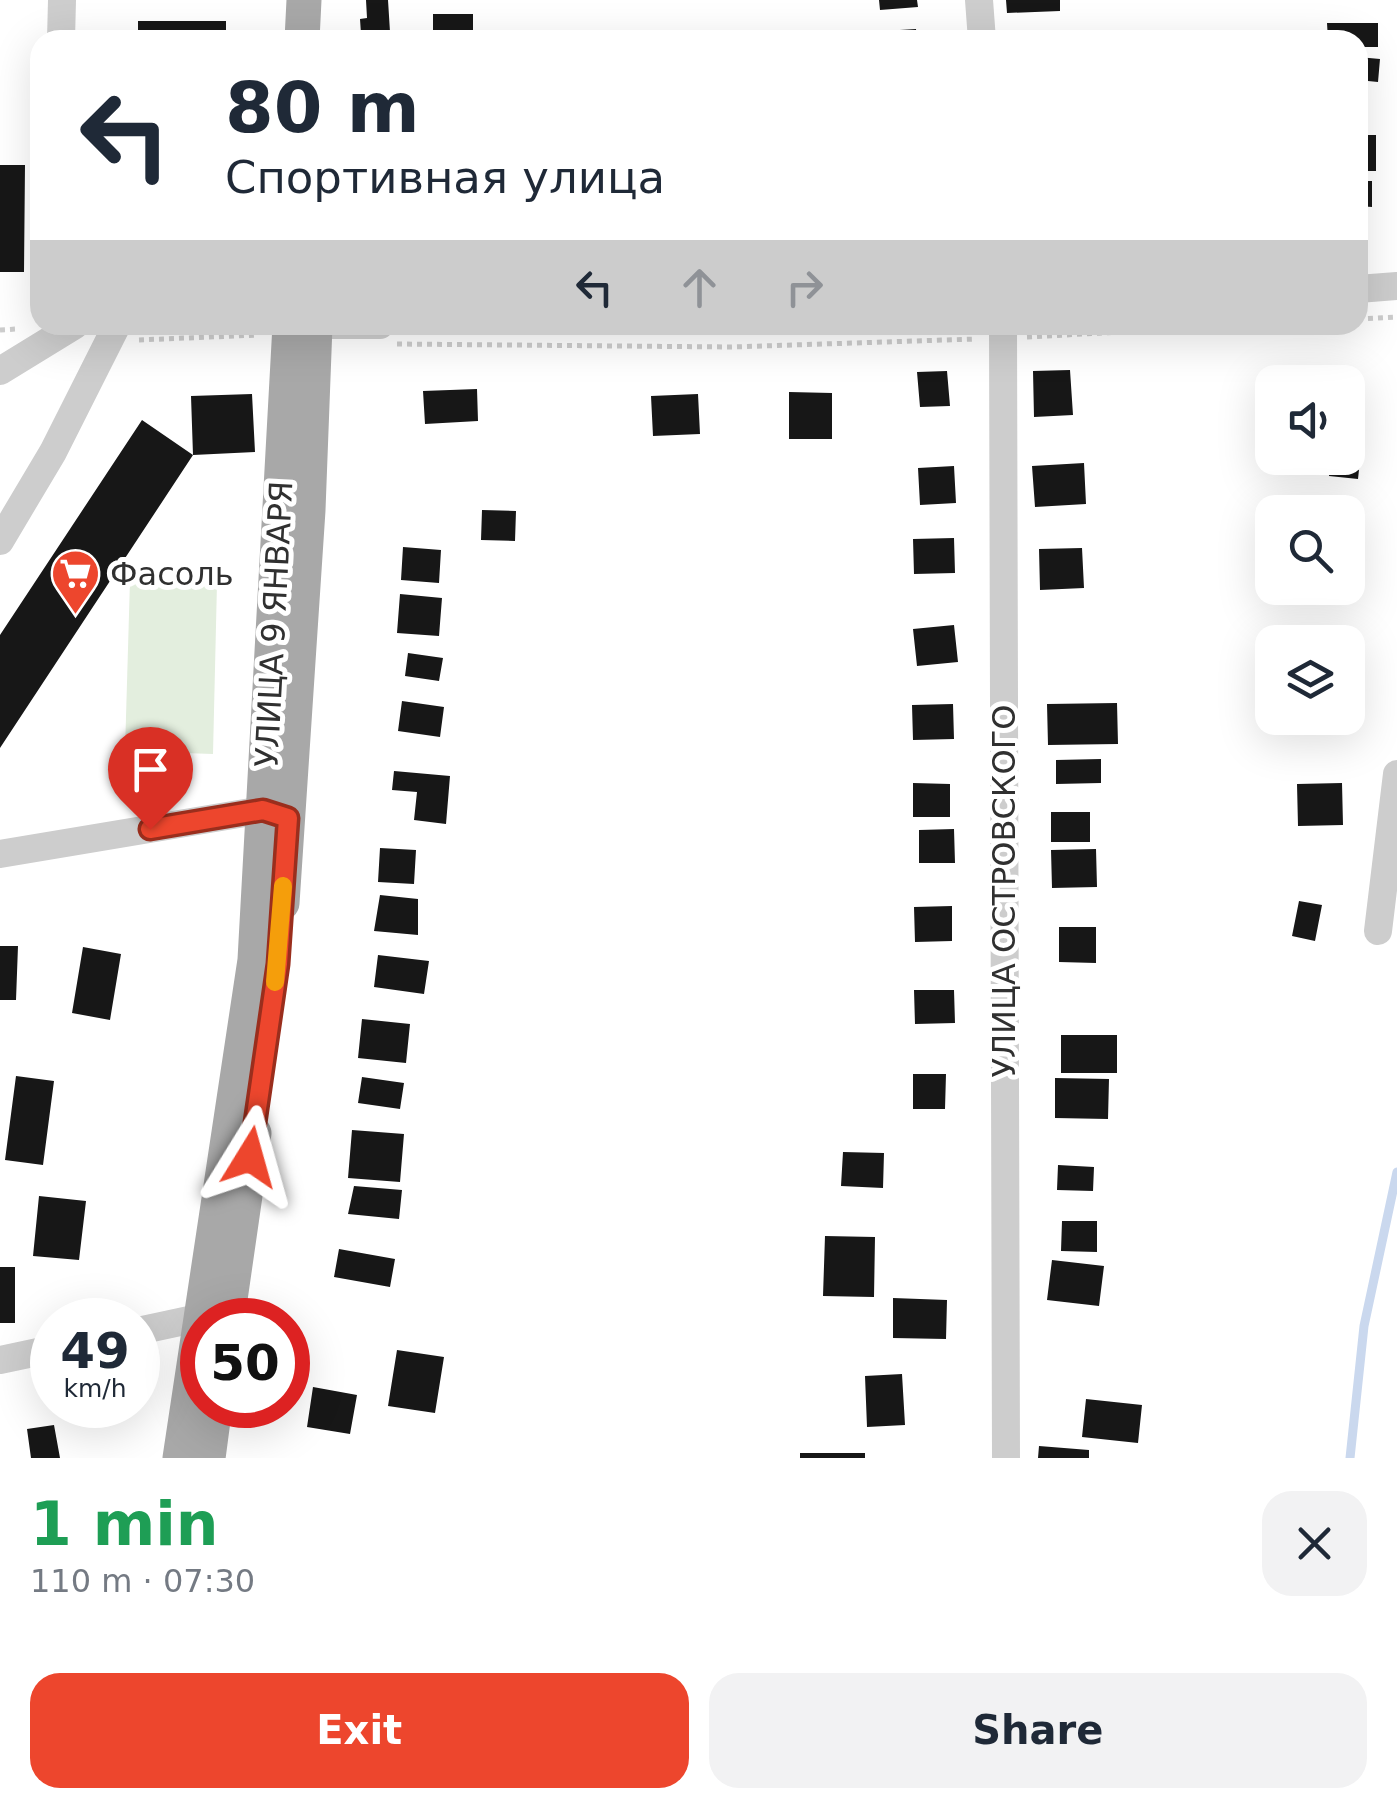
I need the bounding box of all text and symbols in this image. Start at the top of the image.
text: 80 m [225,67,420,149]
icon: left [60,70,190,200]
text: Спортивная улица [225,151,665,204]
icon: left [567,260,622,315]
icon: ahead [672,260,727,315]
icon: right [777,260,832,315]
map controls [1255,365,1365,735]
button: sound [1255,365,1365,475]
street label: УЛИЦА 9 ЯНВАРЯ [248,480,300,768]
button: search [1255,495,1365,605]
supermarket icon: Фасоль [49,548,101,616]
place label: Фасоль [110,555,234,593]
button: layers [1255,625,1365,735]
street label: УЛИЦА ОСТРОВСКОГО [985,705,1023,1077]
pin [108,727,193,830]
icon: arrive [123,742,178,797]
position arrow [198,1105,302,1209]
speed limit sign: 50 [180,1298,310,1428]
text: 49 [60,1322,130,1380]
text: km/h [63,1374,127,1403]
text: 1 min [30,1489,218,1559]
button: close [1262,1491,1367,1596]
text: 110 m · 07:30 [30,1562,255,1600]
button: Exit [30,1673,689,1788]
button: Share [709,1673,1367,1788]

